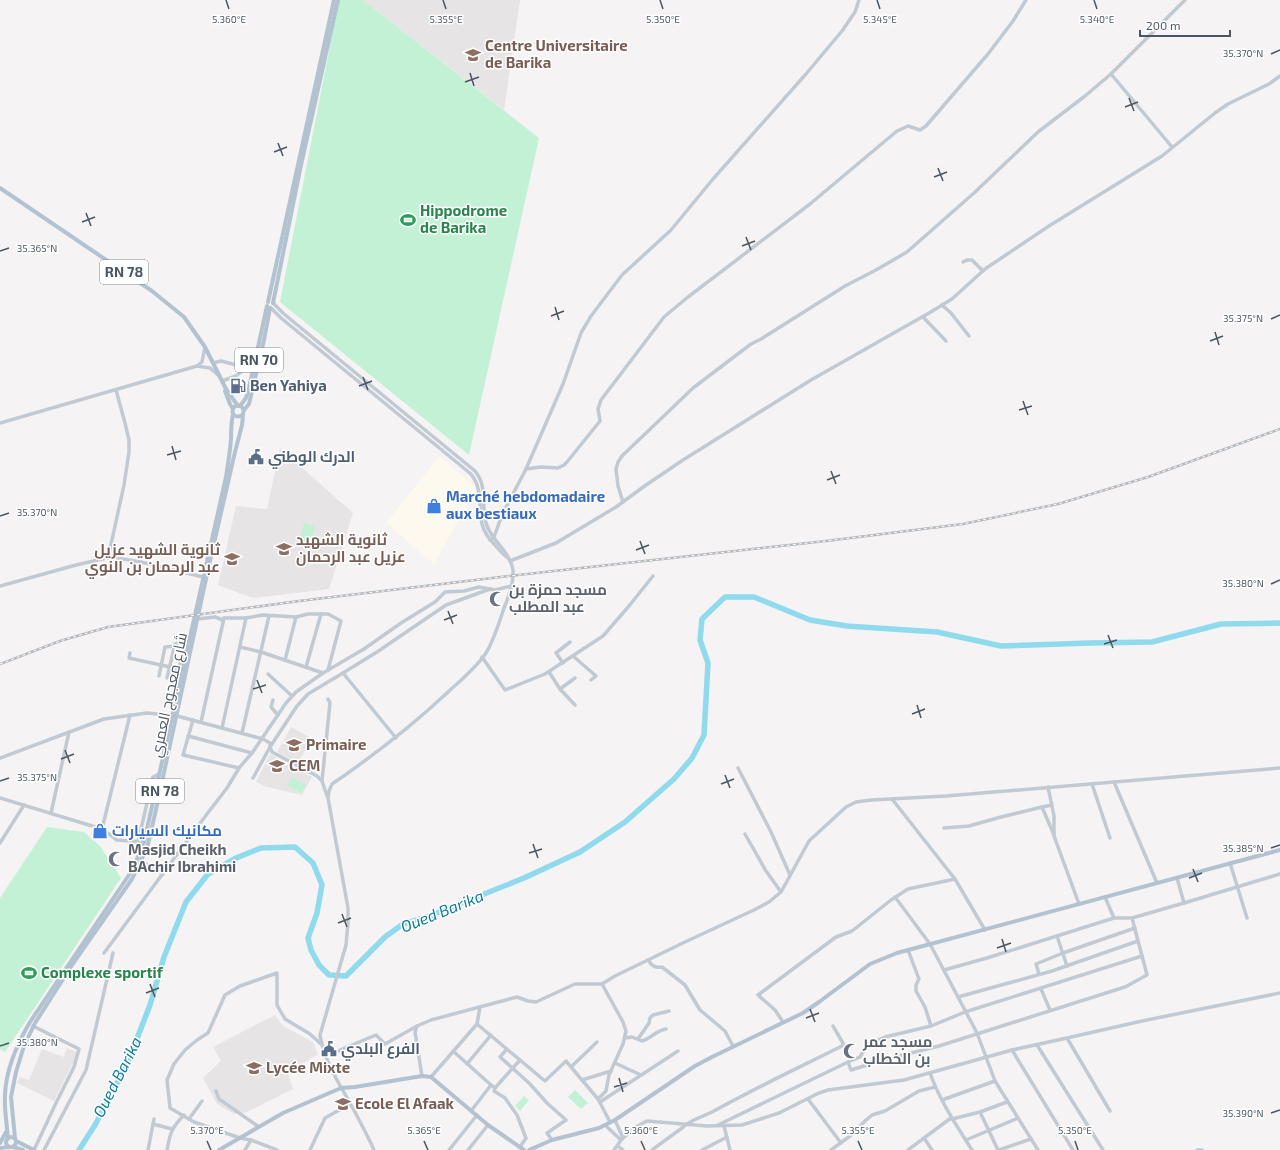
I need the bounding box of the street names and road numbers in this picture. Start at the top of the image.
road number: RN 78 [100,260,148,284]
road number: RN 70 [235,348,283,372]
street label: شارع معجوج العمري [146,631,194,760]
road number: RN 78 [136,779,184,803]

